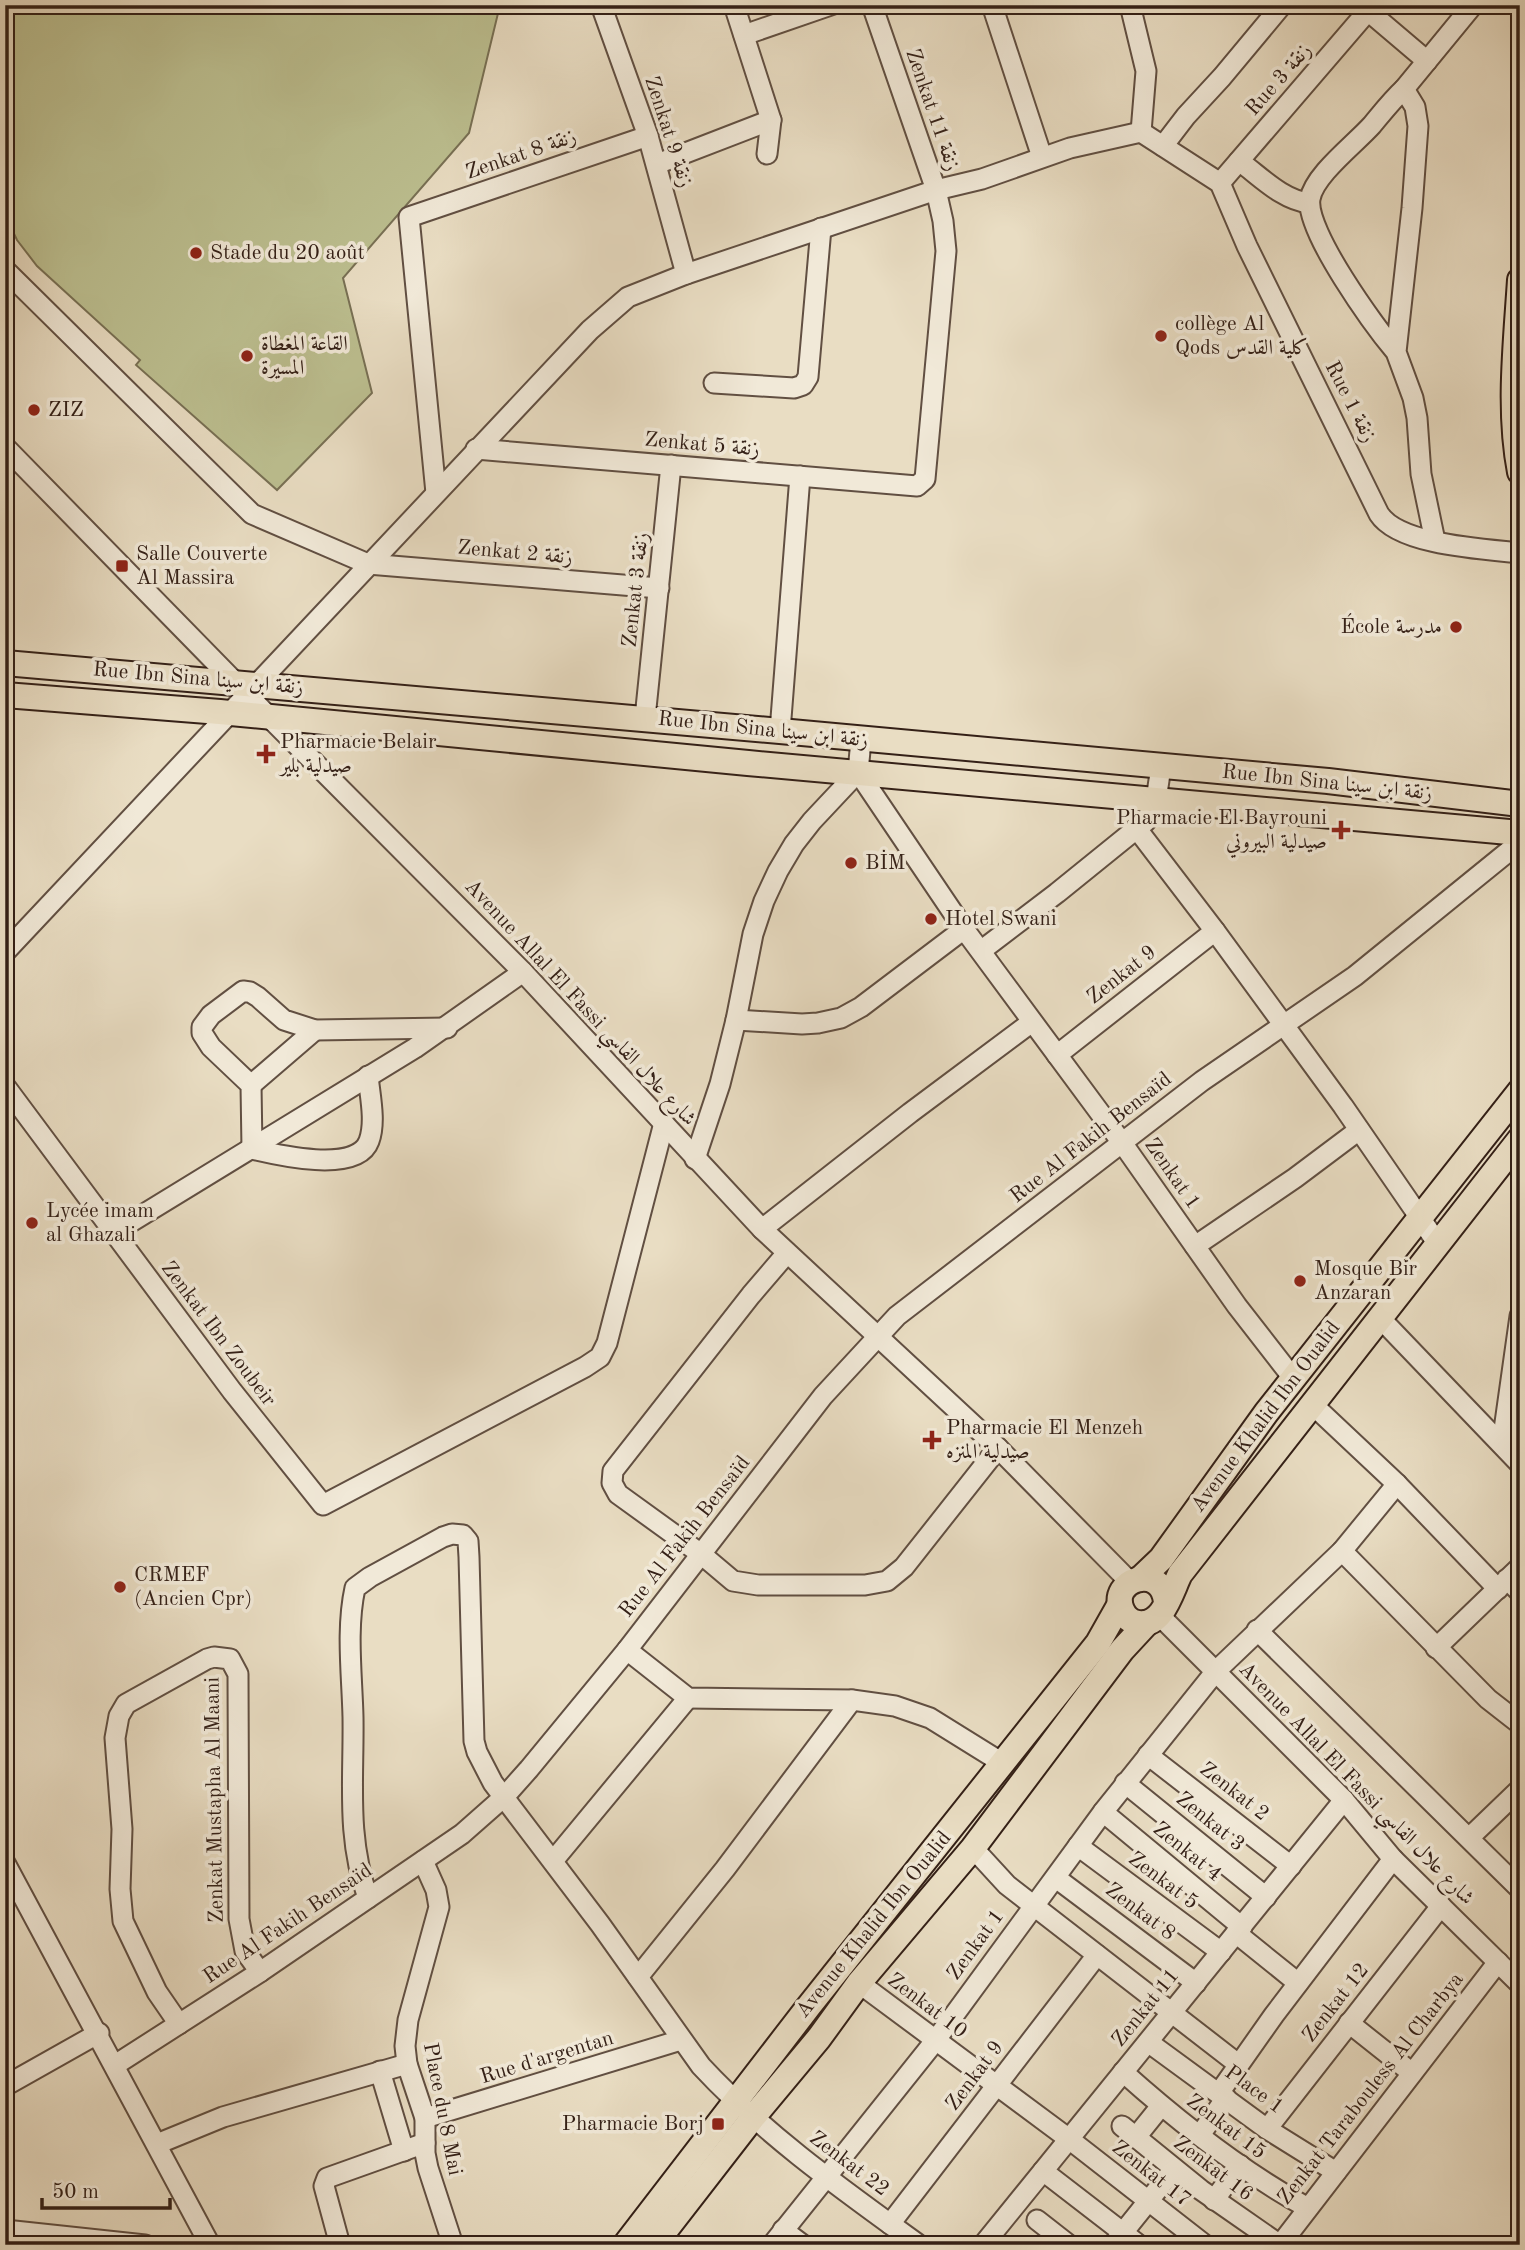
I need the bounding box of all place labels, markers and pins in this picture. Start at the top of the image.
place label: Stade du 20 août [210,243,365,264]
marker: Stade du 20 août [188,245,204,261]
place label: collège Al Qods كلية القدس [1175,314,1308,359]
marker: collège Al Qods كلية القدس [1153,328,1169,344]
place label: القاعة المغطاة المسيرة [261,334,348,379]
marker: القاعة المغطاة المسيرة [239,348,255,364]
place label: ZIZ [48,400,84,421]
marker: ZIZ [26,402,42,418]
place label: Salle Couverte Al Massira [136,544,267,589]
marker: Salle Couverte Al Massira [114,558,130,574]
place label: École مدرسة [1340,613,1442,638]
marker: École مدرسة [1448,619,1464,635]
place label: Pharmacie Belair صيدلية بلير [278,732,437,778]
marker: Pharmacie Belair صيدلية بلير [258,746,274,762]
place label: Pharmacie El Bayrouni صيدلية البيروني [1116,808,1327,858]
marker: Pharmacie El Bayrouni صيدلية البيروني [1333,822,1349,838]
place label: BİM [865,849,905,874]
marker: BİM [843,855,859,871]
place label: Hotel Swani [945,909,1057,930]
marker: Hotel Swani [923,911,939,927]
place label: Lycée imam al Ghazali [46,1201,154,1246]
marker: Lycée imam al Ghazali [24,1215,40,1231]
place label: Mosque Bir Anzaran [1314,1259,1418,1304]
marker: Mosque Bir Anzaran [1292,1273,1308,1289]
place label: Pharmacie El Menzeh صيدلية المنزه [946,1418,1143,1463]
marker: Pharmacie El Menzeh صيدلية المنزه [924,1432,940,1448]
place label: CRMEF (Ancien Cpr) [134,1565,252,1610]
marker: CRMEF (Ancien Cpr) [112,1579,128,1595]
place label: Pharmacie Borj [562,2114,704,2135]
marker: Pharmacie Borj [710,2116,726,2132]

